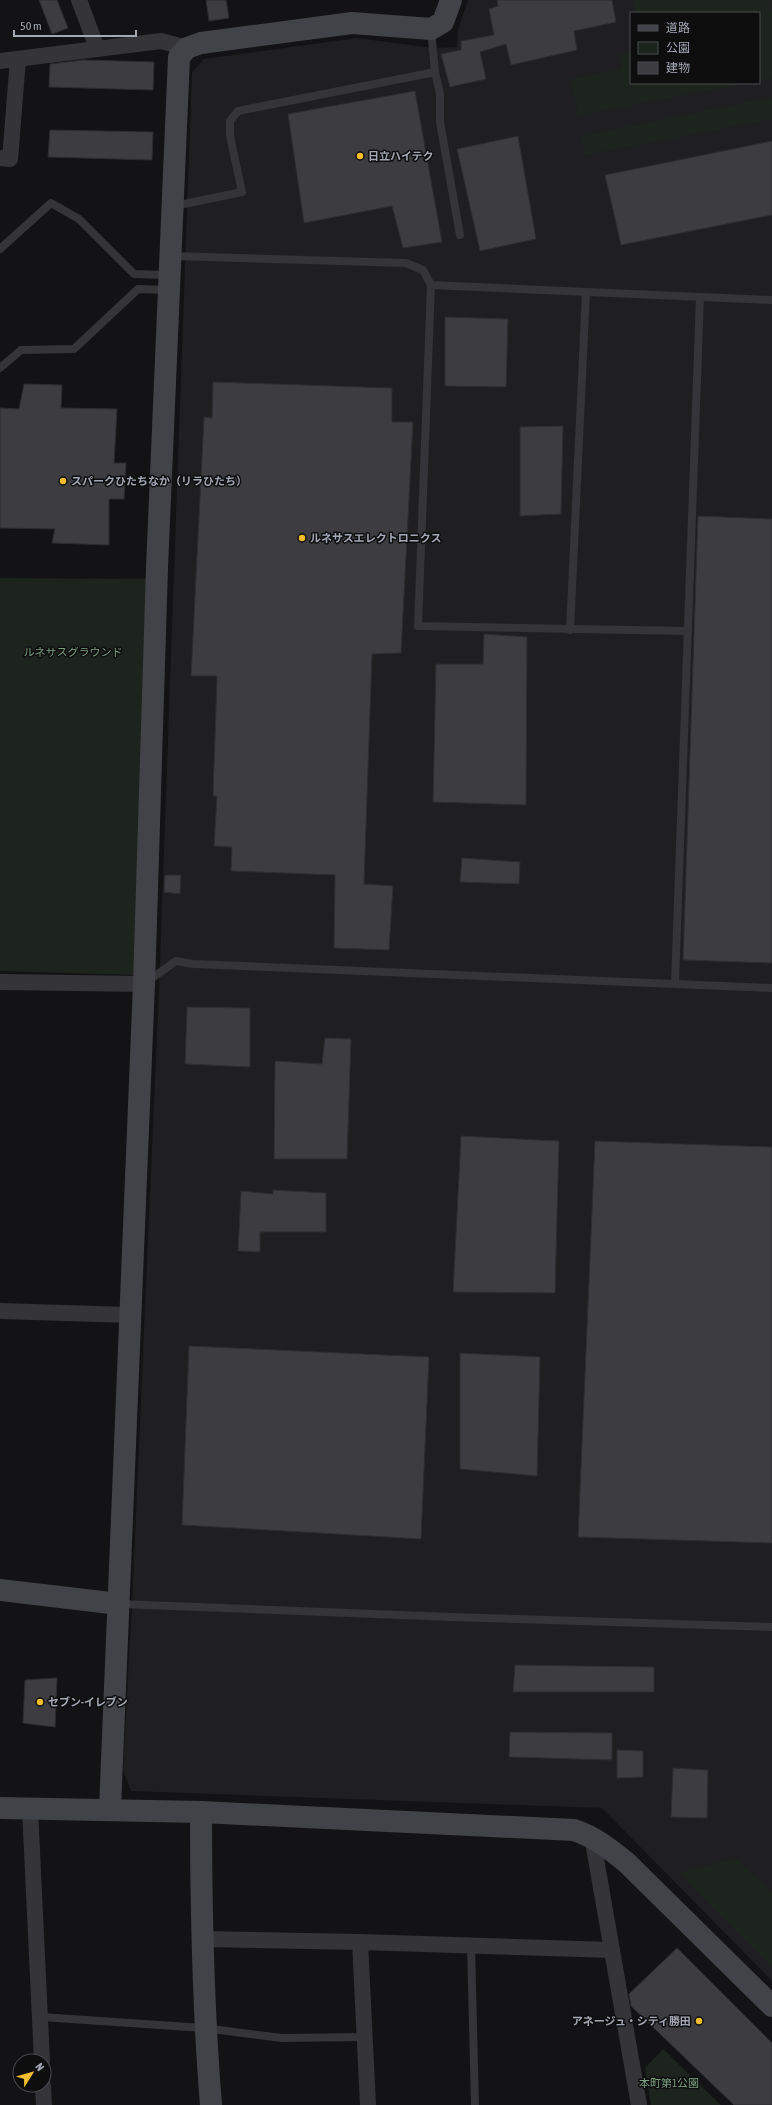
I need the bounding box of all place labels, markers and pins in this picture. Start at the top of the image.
place label: 日立ハイテク [368,150,434,162]
marker: 日立ハイテク [355,151,365,161]
place label: スパークひたちなか（リラひたち） [71,475,247,487]
marker: スパークひたちなか（リラひたち） [58,476,68,486]
place label: ルネサスエレクトロニクス [310,532,441,544]
marker: ルネサスエレクトロニクス [297,533,307,543]
place label: セブン-イレブン [48,1696,128,1708]
marker: セブン-イレブン [35,1697,45,1707]
place label: アネージュ・シティ勝田 [572,2015,691,2027]
marker: アネージュ・シティ勝田 [694,2016,704,2026]

